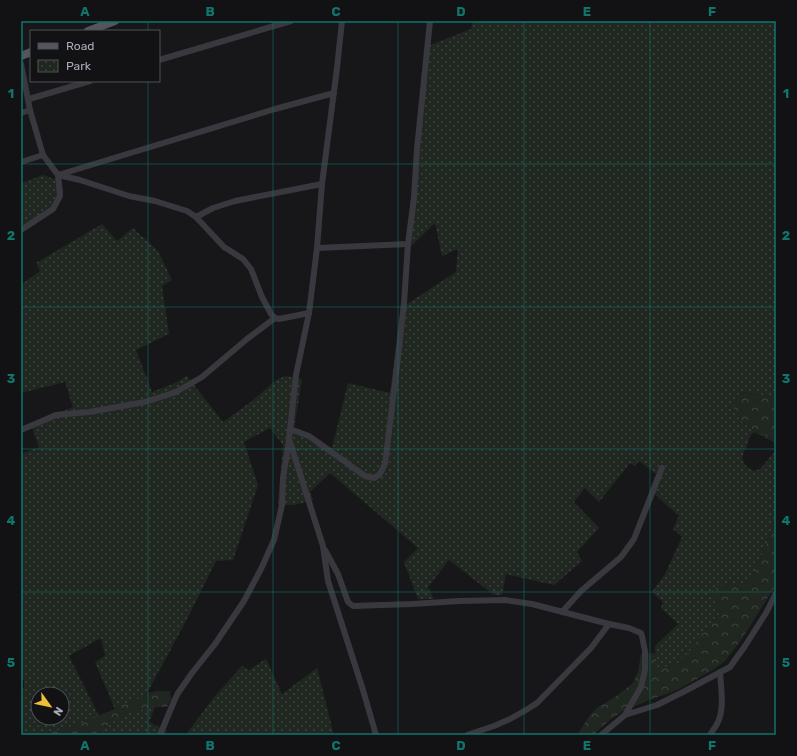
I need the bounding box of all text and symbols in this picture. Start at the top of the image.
text: A [80,4,90,19]
text: B [205,4,215,19]
text: C [331,4,341,19]
text: D [456,4,466,19]
text: E [583,4,591,19]
text: F [708,4,716,19]
legend [30,30,160,82]
text: Road [66,39,94,53]
text: Park [66,59,92,73]
text: 1 [8,86,14,101]
text: 1 [783,86,789,101]
text: 2 [7,228,15,243]
text: 2 [782,228,790,243]
text: 3 [7,371,16,386]
text: 3 [782,371,791,386]
text: 4 [7,513,16,528]
text: 4 [782,513,791,528]
text: 5 [7,655,15,670]
text: 5 [782,655,790,670]
north arrow [30,686,70,726]
text: N [50,704,66,718]
text: A [80,738,90,753]
text: B [205,738,215,753]
text: C [331,738,341,753]
text: D [456,738,466,753]
text: E [583,738,591,753]
text: F [708,738,716,753]

